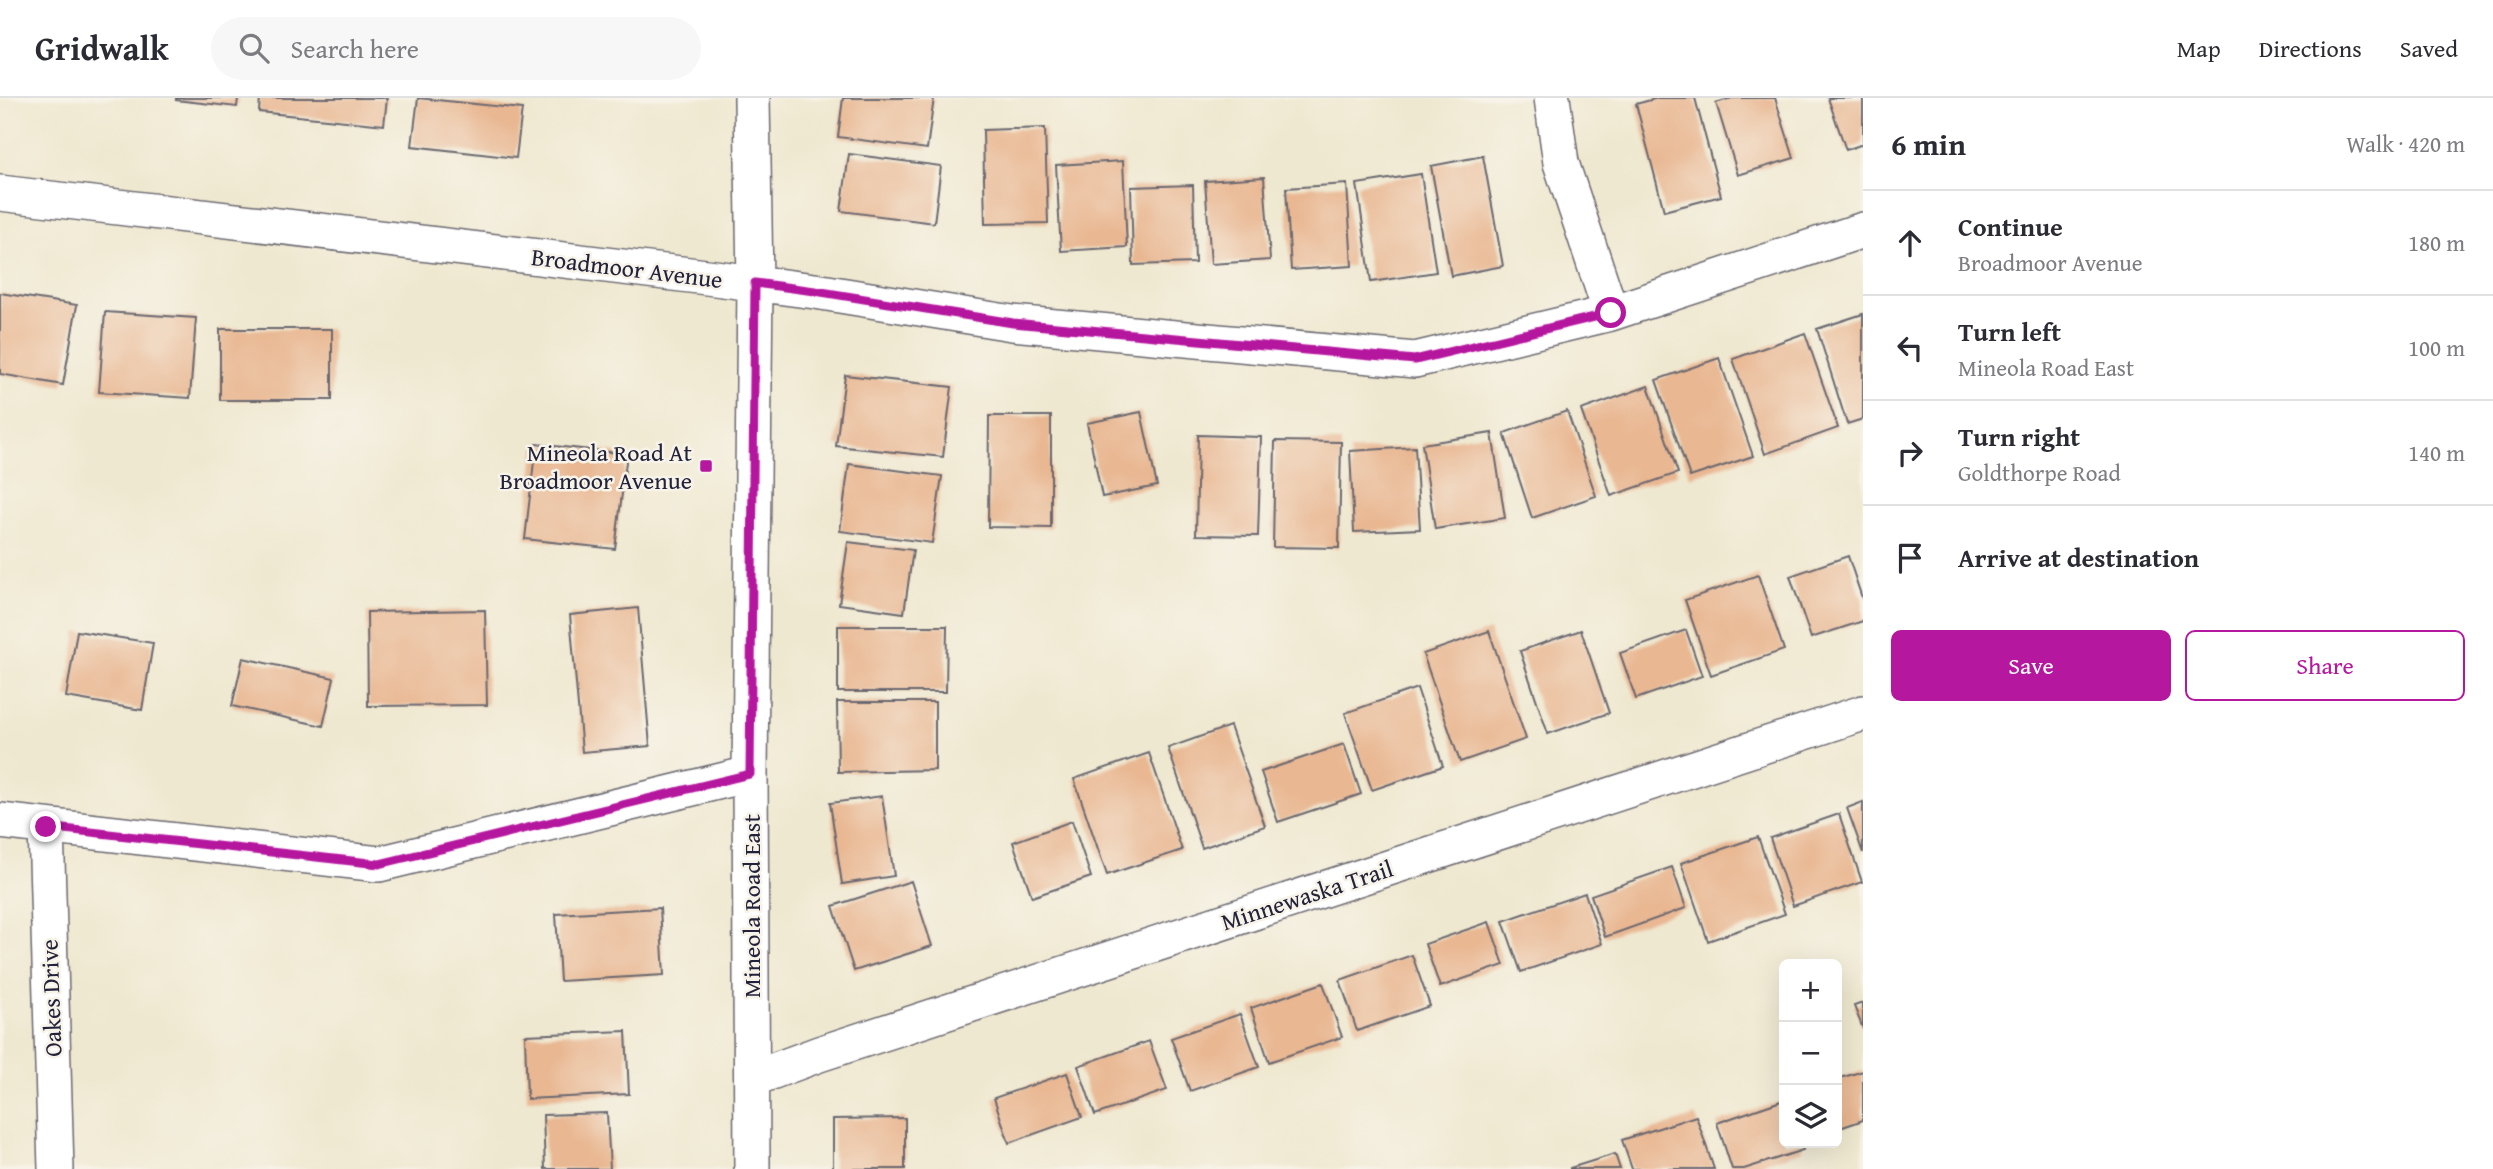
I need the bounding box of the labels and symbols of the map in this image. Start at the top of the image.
street label: Broadmoor Avenue [529,239,725,297]
route start [1595,297,1626,328]
place label: Mineola Road At Broadmoor Avenue [499,435,693,498]
marker: Mineola Road At Broadmoor Avenue [698,458,714,474]
route end [30,811,61,842]
street label: Mineola Road East [734,814,769,998]
street label: Minnewaska Trail [1217,851,1398,939]
street label: Oakes Drive [31,939,71,1057]

